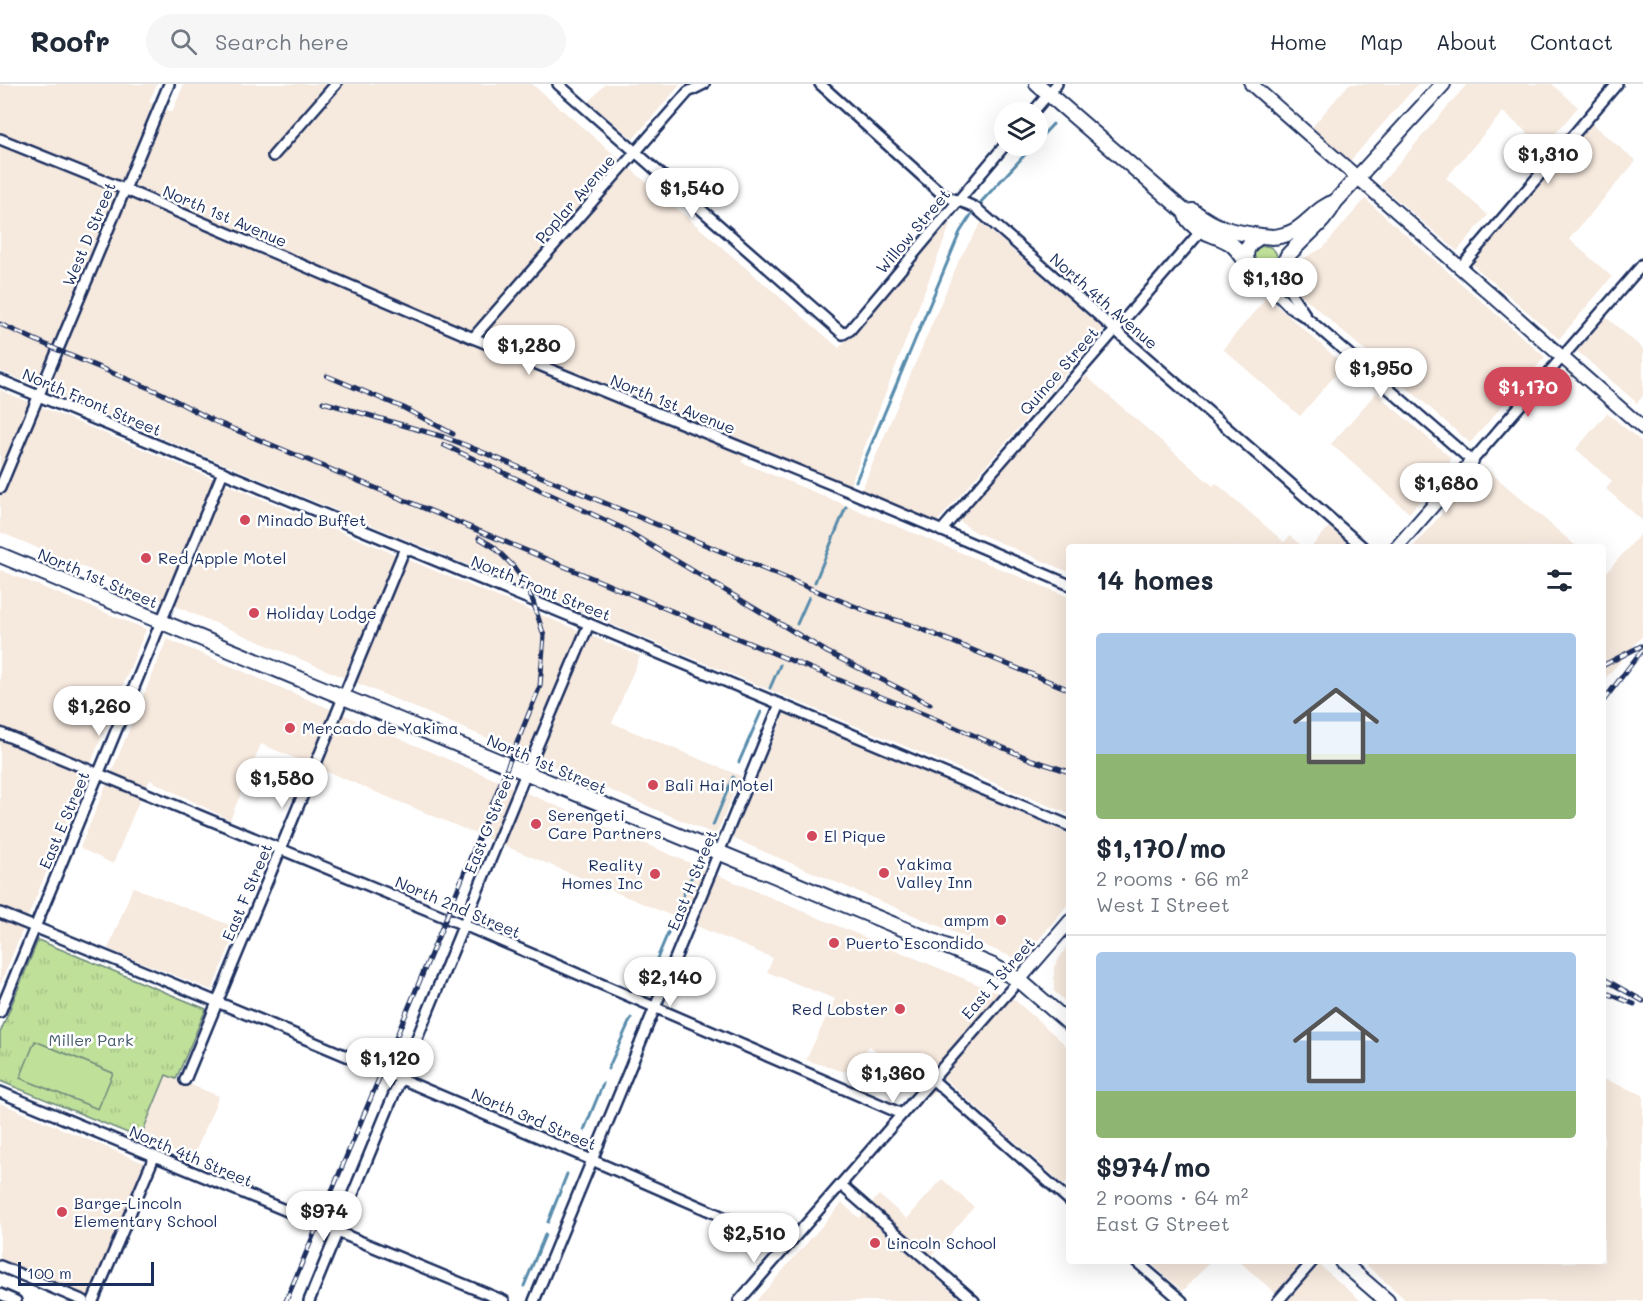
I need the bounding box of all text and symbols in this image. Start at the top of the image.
search box [146,14,566,68]
text: Roofr [30,23,110,59]
icon: search [167,25,200,58]
text: Search here [215,27,349,56]
text: Home [1270,28,1327,55]
text: Map [1360,28,1403,55]
text: About [1436,28,1497,55]
text: Contact [1530,28,1613,55]
map controls [994,102,1048,156]
button: layers [994,102,1048,156]
pin: $1,310 [1499,134,1597,185]
text: $1,310 [1517,140,1579,166]
street label: Poplar Avenue [530,150,619,248]
pin: $1,540 [643,168,741,219]
text: $1,540 [660,174,724,200]
street label: West D Street [57,179,120,289]
street label: North 1st Avenue [160,180,290,251]
street label: Willow Street [871,184,954,278]
street label: North 4th Avenue [1046,248,1163,353]
pin: $1,130 [1224,258,1322,309]
text: $1,130 [1242,264,1304,290]
street label: Quince Street [1014,322,1103,419]
pin: $1,280 [480,325,578,376]
text: $1,280 [497,331,561,357]
pin: $1,950 [1332,348,1430,399]
text: $1,950 [1349,354,1413,380]
street label: North Front Street [20,363,165,440]
pin: $1,170 [1479,367,1577,418]
street label: North 1st Avenue [608,369,739,438]
text: $1,170 [1498,373,1558,399]
pin: $1,680 [1397,463,1495,514]
text: $1,680 [1414,469,1478,495]
place label: Minado Buffet [257,509,366,530]
marker: Minado Buffet [238,513,252,527]
street label: North 1st Street [35,543,161,612]
place label: Red Apple Motel [158,547,286,568]
street label: North Front Street [468,550,614,625]
marker: Red Apple Motel [139,551,153,565]
text: 14 homes [1096,563,1214,597]
icon: filters [1543,564,1576,597]
place label: Holiday Lodge [266,602,377,623]
marker: Holiday Lodge [247,606,261,620]
icon: home [1282,672,1390,780]
pin: $1,260 [50,686,148,737]
text: $1,260 [67,692,131,718]
place label: Mercado de Yakima [302,717,459,738]
marker: Mercado de Yakima [283,721,297,735]
street label: North 1st Street [484,729,610,798]
pin: $1,580 [233,758,331,809]
text: $1,580 [250,764,314,790]
street label: East E Street [33,768,94,872]
street label: East G Street [459,769,518,876]
place label: Bali Hai Motel [665,774,774,795]
marker: Bali Hai Motel [646,778,660,792]
place label: Serengeti Care Partners [548,804,662,843]
marker: Serengeti Care Partners [529,817,543,831]
place label: El Pique [824,825,886,846]
street label: East H Street [662,826,721,933]
marker: El Pique [805,829,819,843]
text: $1,170/mo [1096,831,1226,865]
street label: East F Street [217,840,277,944]
place label: Yakima Valley Inn [896,853,972,892]
place label: Reality Homes Inc [561,854,643,893]
text: 2 rooms · 66 m² [1096,865,1249,891]
marker: Yakima Valley Inn [877,866,891,880]
marker: Reality Homes Inc [648,867,662,881]
street label: North 2nd Street [392,871,524,942]
text: West I Street [1096,891,1230,917]
place label: ampm [944,909,989,930]
marker: ampm [994,913,1008,927]
place label: Puerto Escondido [846,932,984,953]
street label: East I Street [956,932,1039,1023]
marker: Puerto Escondido [827,936,841,950]
pin: $2,140 [621,957,719,1008]
text: $2,140 [638,963,702,989]
icon: home [1282,991,1390,1099]
place label: Red Lobster [792,998,888,1019]
marker: Red Lobster [893,1002,907,1016]
park label: Miller Park [48,1029,134,1050]
pin: $1,120 [341,1038,439,1089]
text: $1,120 [360,1044,420,1070]
pin: $1,360 [844,1053,942,1104]
text: $1,360 [861,1059,925,1085]
street label: North 3rd Street [468,1083,600,1154]
street label: North 4th Street [126,1120,256,1191]
text: $974/mo [1096,1150,1210,1184]
text: 2 rooms · 64 m² [1096,1184,1248,1210]
pin: $974 [288,1191,360,1242]
place label: Barge-Lincoln Elementary School [74,1192,218,1231]
text: $974 [300,1197,348,1223]
marker: Barge-Lincoln Elementary School [55,1205,69,1219]
text: East G Street [1096,1210,1230,1236]
pin: $2,510 [705,1213,803,1264]
text: $2,510 [722,1219,786,1245]
place label: Lincoln School [887,1232,997,1253]
marker: Lincoln School [868,1236,882,1250]
scale bar [18,1259,154,1286]
text: 100 m [27,1262,72,1283]

